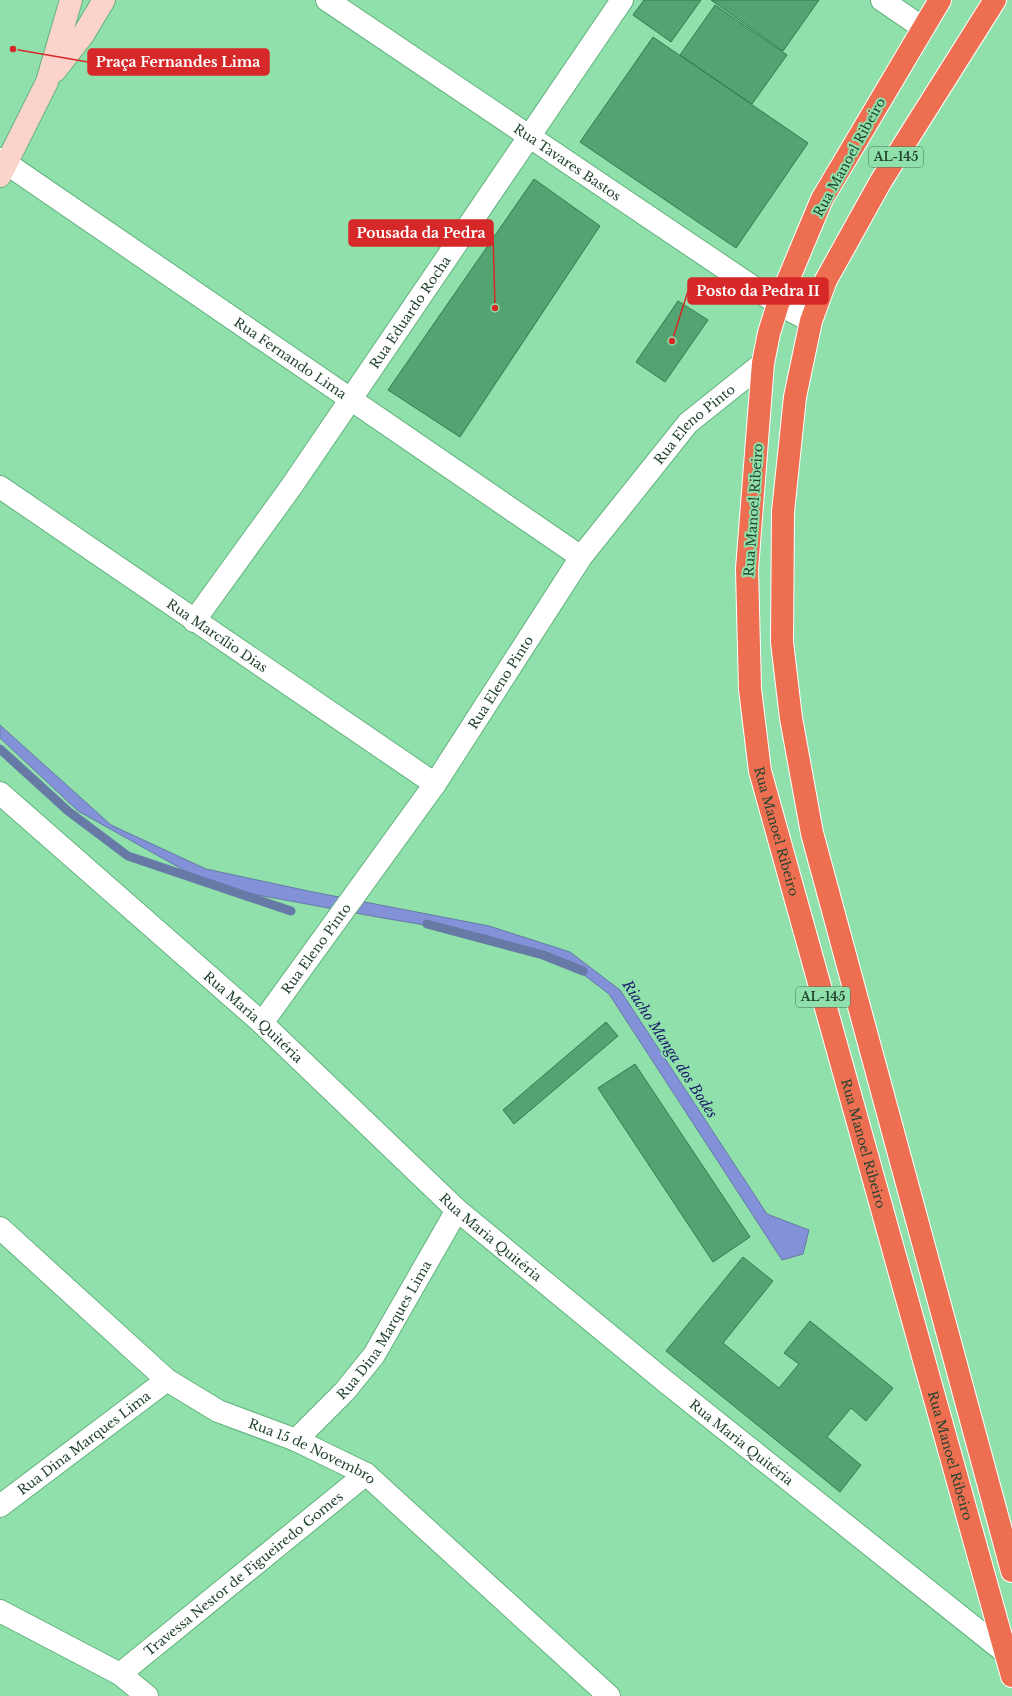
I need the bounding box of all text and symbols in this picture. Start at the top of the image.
callout: Praça Fernandes Lima [88,49,269,75]
text: Praça Fernandes Lima [96,53,260,71]
street label: Rua Manoel Ribeiro [810,95,889,220]
street label: Rua Tavares Bastos [510,120,624,205]
road number: AL-145 [869,147,923,167]
callout: Pousada da Pedra [349,220,493,246]
text: Pousada da Pedra [357,224,485,242]
street label: Rua Eduardo Rocha [366,252,455,372]
callout: Posto da Pedra II [688,278,828,304]
text: Posto da Pedra II [696,282,820,300]
street label: Rua Fernando Lima [231,314,350,403]
street label: Rua Eleno Pinto [650,381,739,468]
street label: Rua Manoel Ribeiro [740,443,767,577]
street label: Rua Marcílio Dias [163,595,271,676]
street label: Rua Eleno Pinto [465,633,537,733]
street label: Rua Manoel Ribeiro [750,765,802,898]
street label: Rua Eleno Pinto [278,900,355,997]
street label: Rua Maria Quitéria [200,968,307,1067]
water label: Riacho Manga dos Bodes [618,976,721,1121]
road number: AL-145 [796,987,850,1007]
street label: Rua Manoel Ribeiro [837,1077,889,1210]
street label: Rua Maria Quitéria [436,1190,546,1286]
street label: Rua Dina Marques Lima [333,1257,436,1403]
street label: Rua Dina Marques Lima [14,1387,155,1499]
street label: Rua Manoel Ribeiro [924,1389,976,1522]
street label: Rua Maria Quitéria [686,1396,797,1490]
street label: Rua 15 de Novembro [246,1415,379,1488]
street label: Travessa Nestor de Figueiredo Gomes [141,1488,347,1660]

